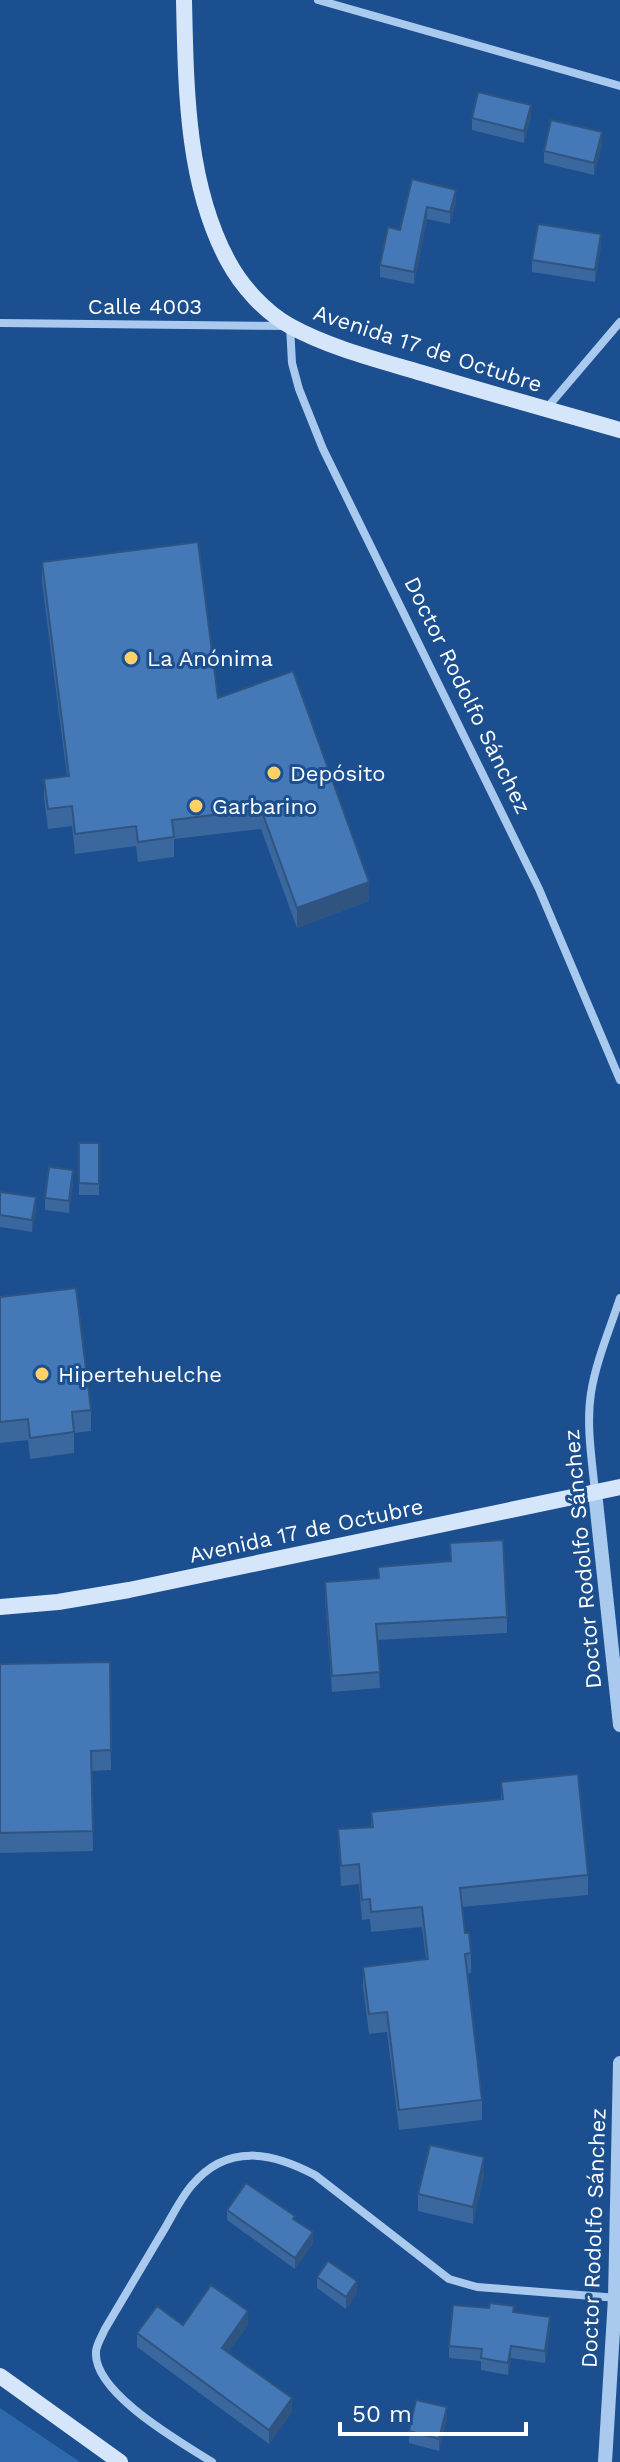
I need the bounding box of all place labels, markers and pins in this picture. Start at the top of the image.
place label: La Anónima [147,646,273,671]
marker: La Anónima [122,649,140,667]
place label: Depósito [290,761,385,786]
marker: Depósito [265,764,283,782]
place label: Garbarino [212,794,317,819]
marker: Garbarino [187,797,205,815]
place label: Hipertehuelche [58,1362,222,1387]
marker: Hipertehuelche [33,1365,51,1383]

